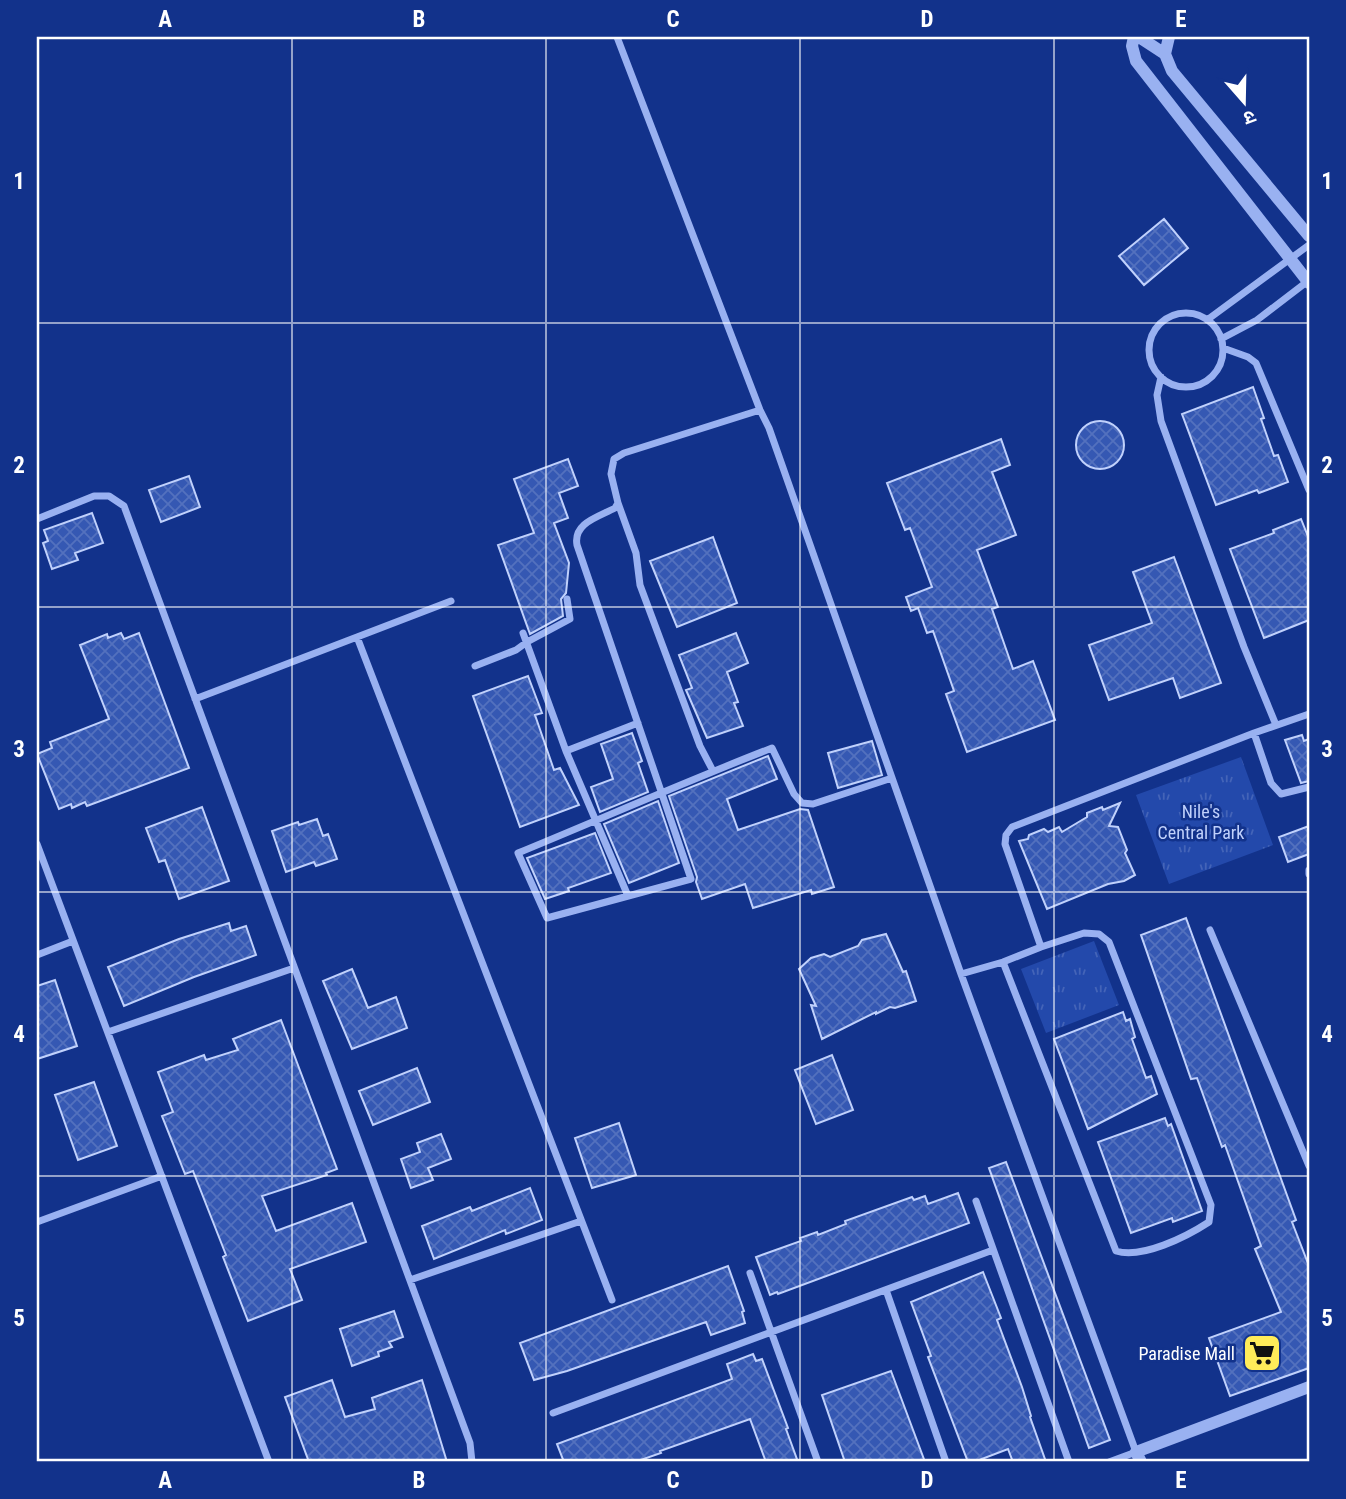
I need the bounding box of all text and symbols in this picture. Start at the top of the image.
text: A [158,6,172,33]
text: B [413,6,425,33]
text: C [666,6,680,33]
text: D [921,6,934,33]
text: E [1175,6,1187,33]
north arrow [1210,66,1280,136]
text: उ [1240,105,1259,131]
text: 1 [13,168,25,195]
text: 1 [1321,168,1333,195]
text: 2 [13,452,25,479]
text: 2 [1321,452,1333,479]
text: 3 [13,736,25,763]
text: 3 [1321,736,1333,763]
park label: Nile's Central Park [1158,801,1244,843]
text: 4 [13,1021,25,1048]
text: 4 [1321,1021,1333,1048]
text: 5 [13,1305,25,1332]
text: 5 [1321,1305,1333,1332]
supermarket icon: Paradise Mall [1241,1332,1283,1374]
place label: Paradise Mall [1138,1343,1235,1364]
text: A [158,1467,172,1494]
text: B [413,1467,425,1494]
text: C [666,1467,680,1494]
text: D [921,1467,934,1494]
text: E [1175,1467,1187,1494]

